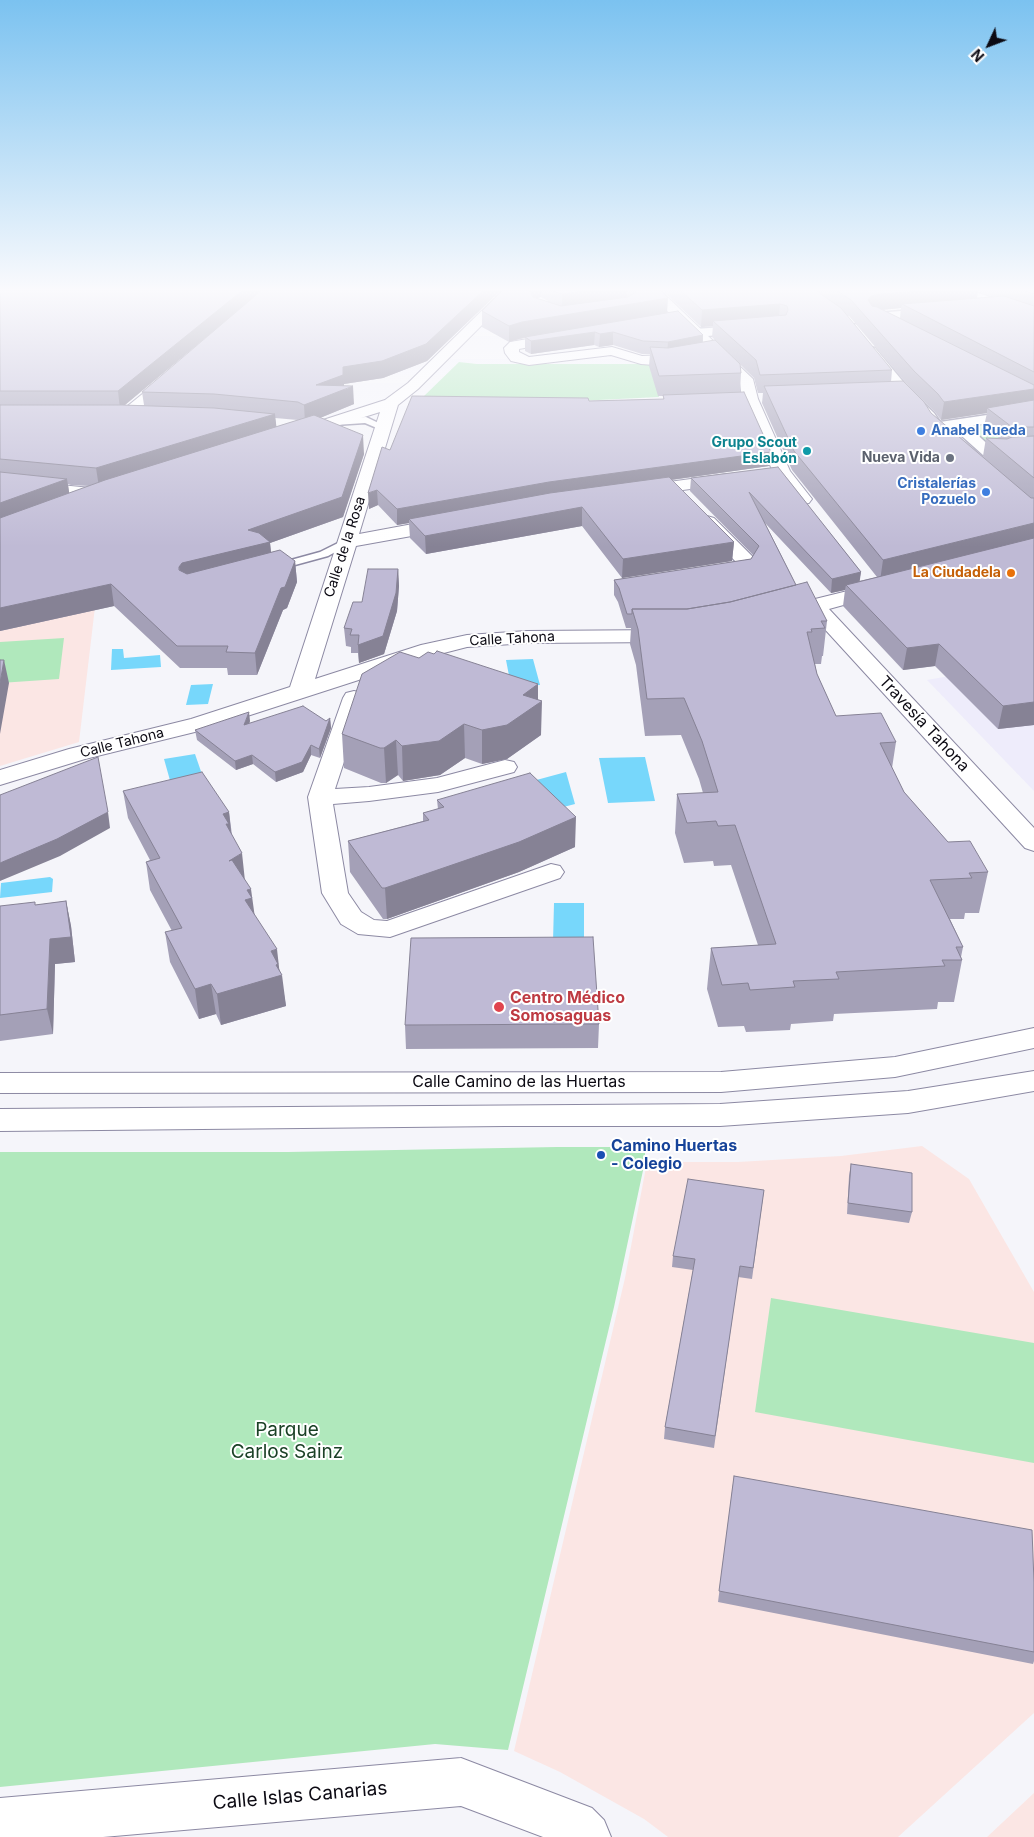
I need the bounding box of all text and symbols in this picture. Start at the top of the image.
north arrow [964,20,1014,70]
text: N [968,46,988,65]
place label: Anabel Rueda [931,423,1026,439]
marker: Anabel Rueda [915,425,927,437]
place label: Grupo Scout Eslabón [712,435,797,468]
marker: Grupo Scout Eslabón [801,445,813,457]
place label: Nueva Vida [862,450,940,466]
marker: Nueva Vida [944,452,956,464]
place label: Cristalerías Pozuelo [897,476,976,508]
marker: Cristalerías Pozuelo [980,486,992,498]
street label: Calle de la Rosa [321,494,369,600]
place label: La Ciudadela [913,565,1001,581]
marker: La Ciudadela [1005,567,1017,579]
street label: Calle Tahona [469,628,555,650]
street label: Travesía Tahona [875,672,973,776]
street label: Calle Tahona [78,724,166,762]
place label: Centro Médico Somosaguas [510,988,625,1026]
marker: Centro Médico Somosaguas [492,1000,506,1014]
street label: Calle Camino de las Huertas [412,1072,626,1092]
place label: Camino Huertas - Colegio [611,1136,737,1174]
marker: Camino Huertas - Colegio [595,1149,607,1161]
park label: Parque Carlos Sainz [231,1419,343,1463]
street label: Calle Islas Canarias [212,1777,388,1815]

